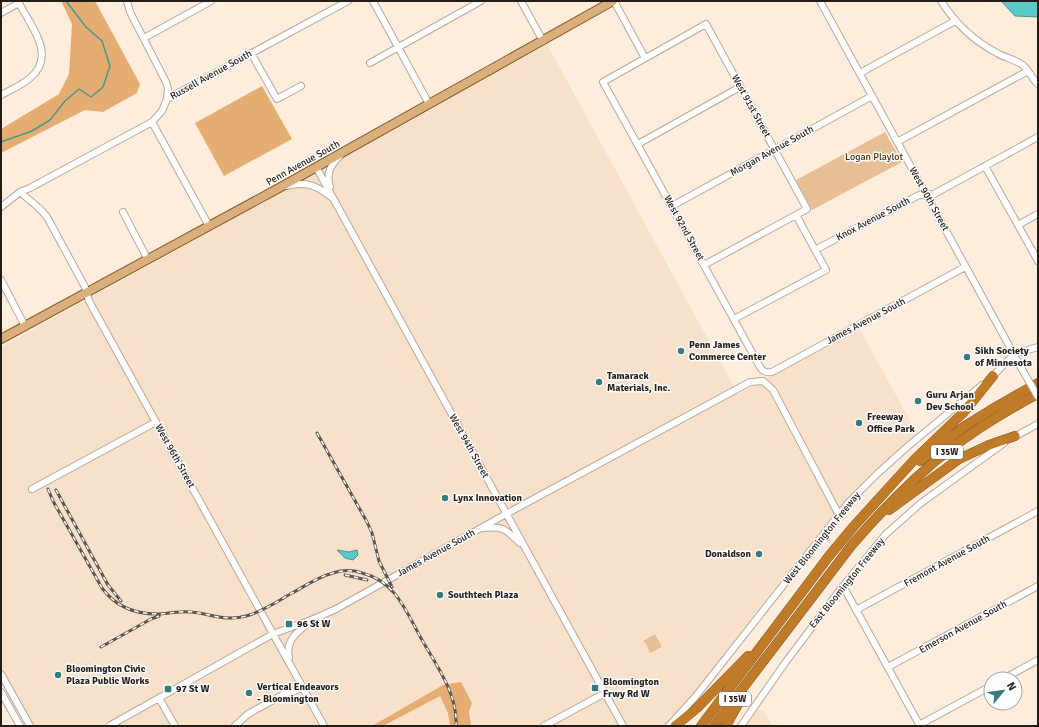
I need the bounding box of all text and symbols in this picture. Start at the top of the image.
street label: Russell Avenue South [168,48,254,102]
street label: West 91st Street [729,72,773,140]
street label: Morgan Avenue South [728,123,816,179]
street label: Penn Avenue South [264,138,342,188]
park label: Logan Playlot [845,151,903,163]
street label: West 90th Street [906,165,952,233]
street label: West 92nd Street [661,193,707,263]
street label: Knox Avenue South [834,194,912,244]
street label: James Avenue South [825,295,907,347]
place label: Penn James Commerce Center [689,339,766,363]
place label: Sikh Society of Minnesota [975,345,1032,369]
marker: Penn James Commerce Center [676,346,686,356]
marker: Sikh Society of Minnesota [962,352,972,362]
place label: Tamarack Materials, Inc. [607,370,670,394]
marker: Tamarack Materials, Inc. [594,377,604,387]
place label: Guru Arjan Dev School [926,389,974,413]
marker: Guru Arjan Dev School [913,396,923,406]
place label: Freeway Office Park [867,411,915,435]
street label: West 94th Street [446,412,492,480]
marker: Freeway Office Park [854,418,864,428]
street label: West 96th Street [152,422,198,490]
road number: I 35W [931,445,963,459]
street label: West Bloomington Freeway [781,489,863,587]
place label: Lynx Innovation [453,492,522,504]
marker: Lynx Innovation [440,493,450,503]
street label: James Avenue South [395,527,477,579]
street label: Fremont Avenue South [902,532,992,590]
street label: East Bloomington Freeway [807,535,887,631]
place label: Donaldson [705,548,752,560]
marker: Donaldson [754,549,764,559]
place label: Southtech Plaza [448,589,518,601]
marker: Southtech Plaza [435,590,445,600]
street label: Emerson Avenue South [917,598,1009,656]
place label: 96 St W [297,618,331,630]
marker: 96 St W [284,619,294,629]
place label: Bloomington Civic Plaza Public Works [66,663,150,687]
marker: Bloomington Civic Plaza Public Works [53,670,63,680]
north arrow [983,671,1023,711]
place label: Bloomington Frwy Rd W [603,676,659,700]
text: N [1004,680,1019,693]
place label: Vertical Endeavors - Bloomington [257,681,339,705]
place label: 97 St W [176,683,210,695]
marker: Bloomington Frwy Rd W [590,683,600,693]
marker: 97 St W [163,684,173,694]
marker: Vertical Endeavors - Bloomington [244,688,254,698]
road number: I 35W [719,692,751,706]

